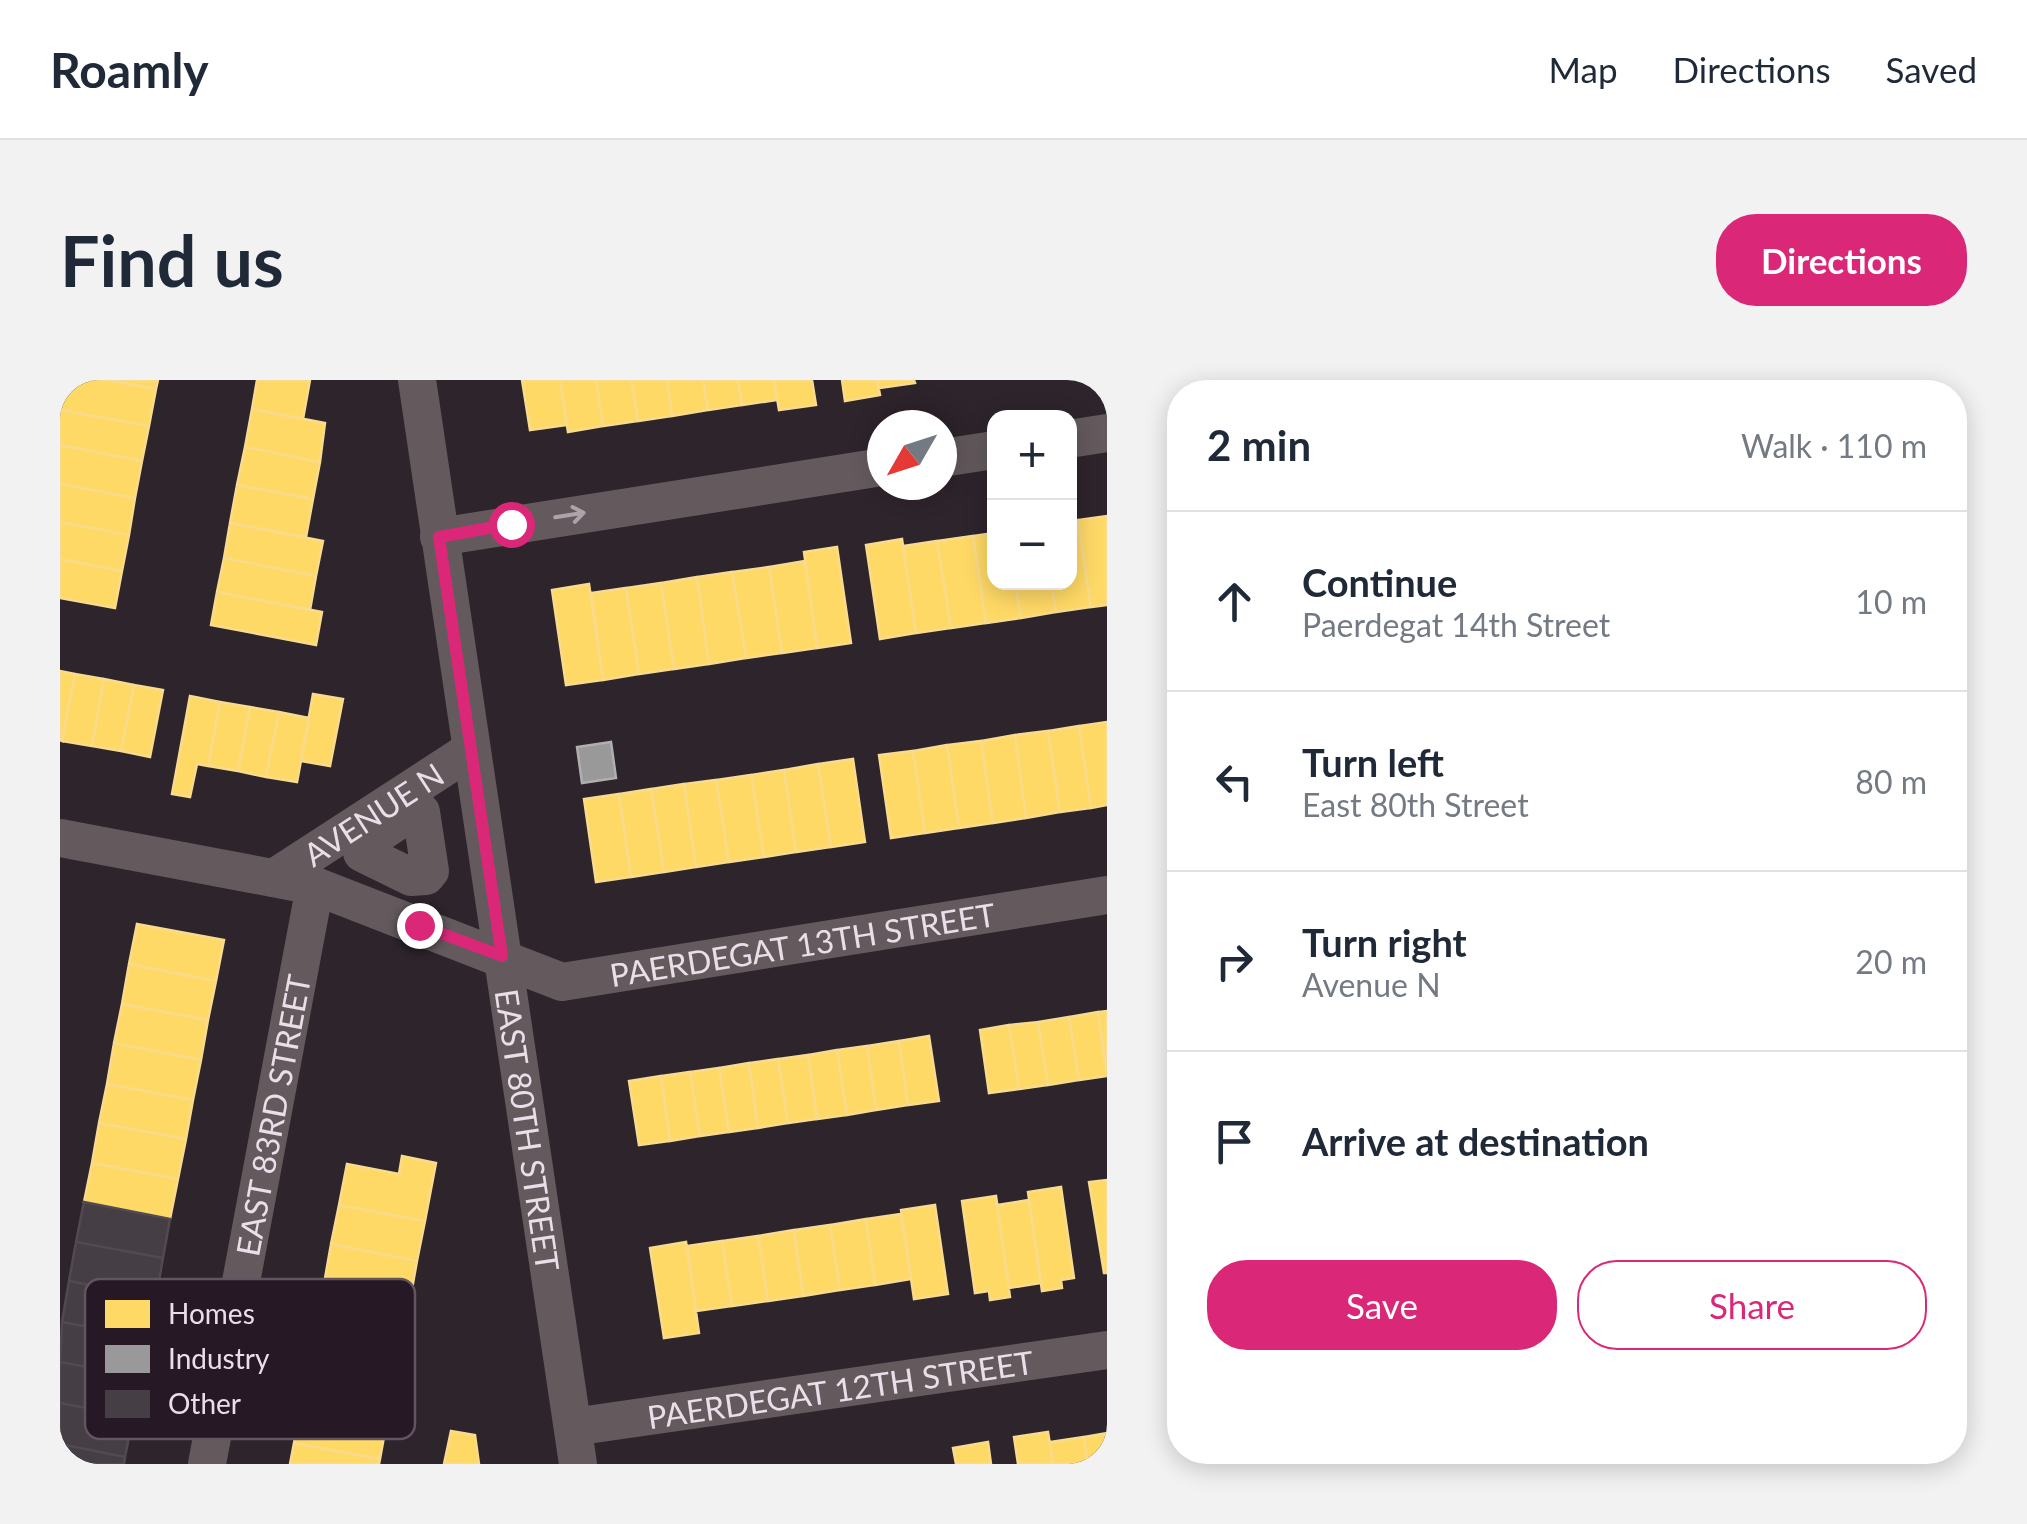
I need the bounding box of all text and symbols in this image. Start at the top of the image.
text: Roamly [50,41,209,98]
text: Map [1549,48,1618,90]
text: Directions [1673,48,1831,90]
text: Saved [1886,48,1977,90]
button: Directions [1716,214,1967,306]
text: Find us [60,218,284,302]
north arrow [867,410,957,500]
map controls [987,410,1077,590]
button: + [987,410,1077,500]
text: 2 min [1207,420,1311,470]
text: Walk · 110 m [1741,426,1927,465]
button: − [987,500,1077,590]
route start [489,502,535,548]
one-way arrow [553,505,586,524]
text: Continue [1302,559,1457,605]
icon: ahead [1207,574,1262,629]
text: 10 m [1855,582,1927,621]
text: Paerdegat 14th Street [1302,605,1610,644]
text: Turn left [1302,739,1444,785]
street label: AVENUE N [296,754,450,873]
icon: left [1207,754,1262,809]
text: 80 m [1855,762,1927,801]
text: East 80th Street [1302,785,1529,824]
street label: PAERDEGAT 13TH STREET [607,894,998,994]
route end [397,903,443,949]
text: Turn right [1302,919,1467,965]
icon: right [1207,934,1262,989]
text: 20 m [1855,942,1927,981]
text: Avenue N [1302,965,1441,1004]
street label: EAST 83RD STREET [227,971,318,1259]
street label: EAST 80TH STREET [488,986,569,1273]
icon: arrive [1207,1114,1262,1169]
text: Arrive at destination [1302,1118,1649,1164]
button: Save [1207,1260,1557,1350]
button: Share [1577,1260,1927,1350]
legend [85,1279,415,1439]
text: Homes [168,1296,255,1330]
text: Industry [168,1341,270,1375]
street label: PAERDEGAT 12TH STREET [645,1341,1036,1436]
text: Other [168,1386,241,1420]

